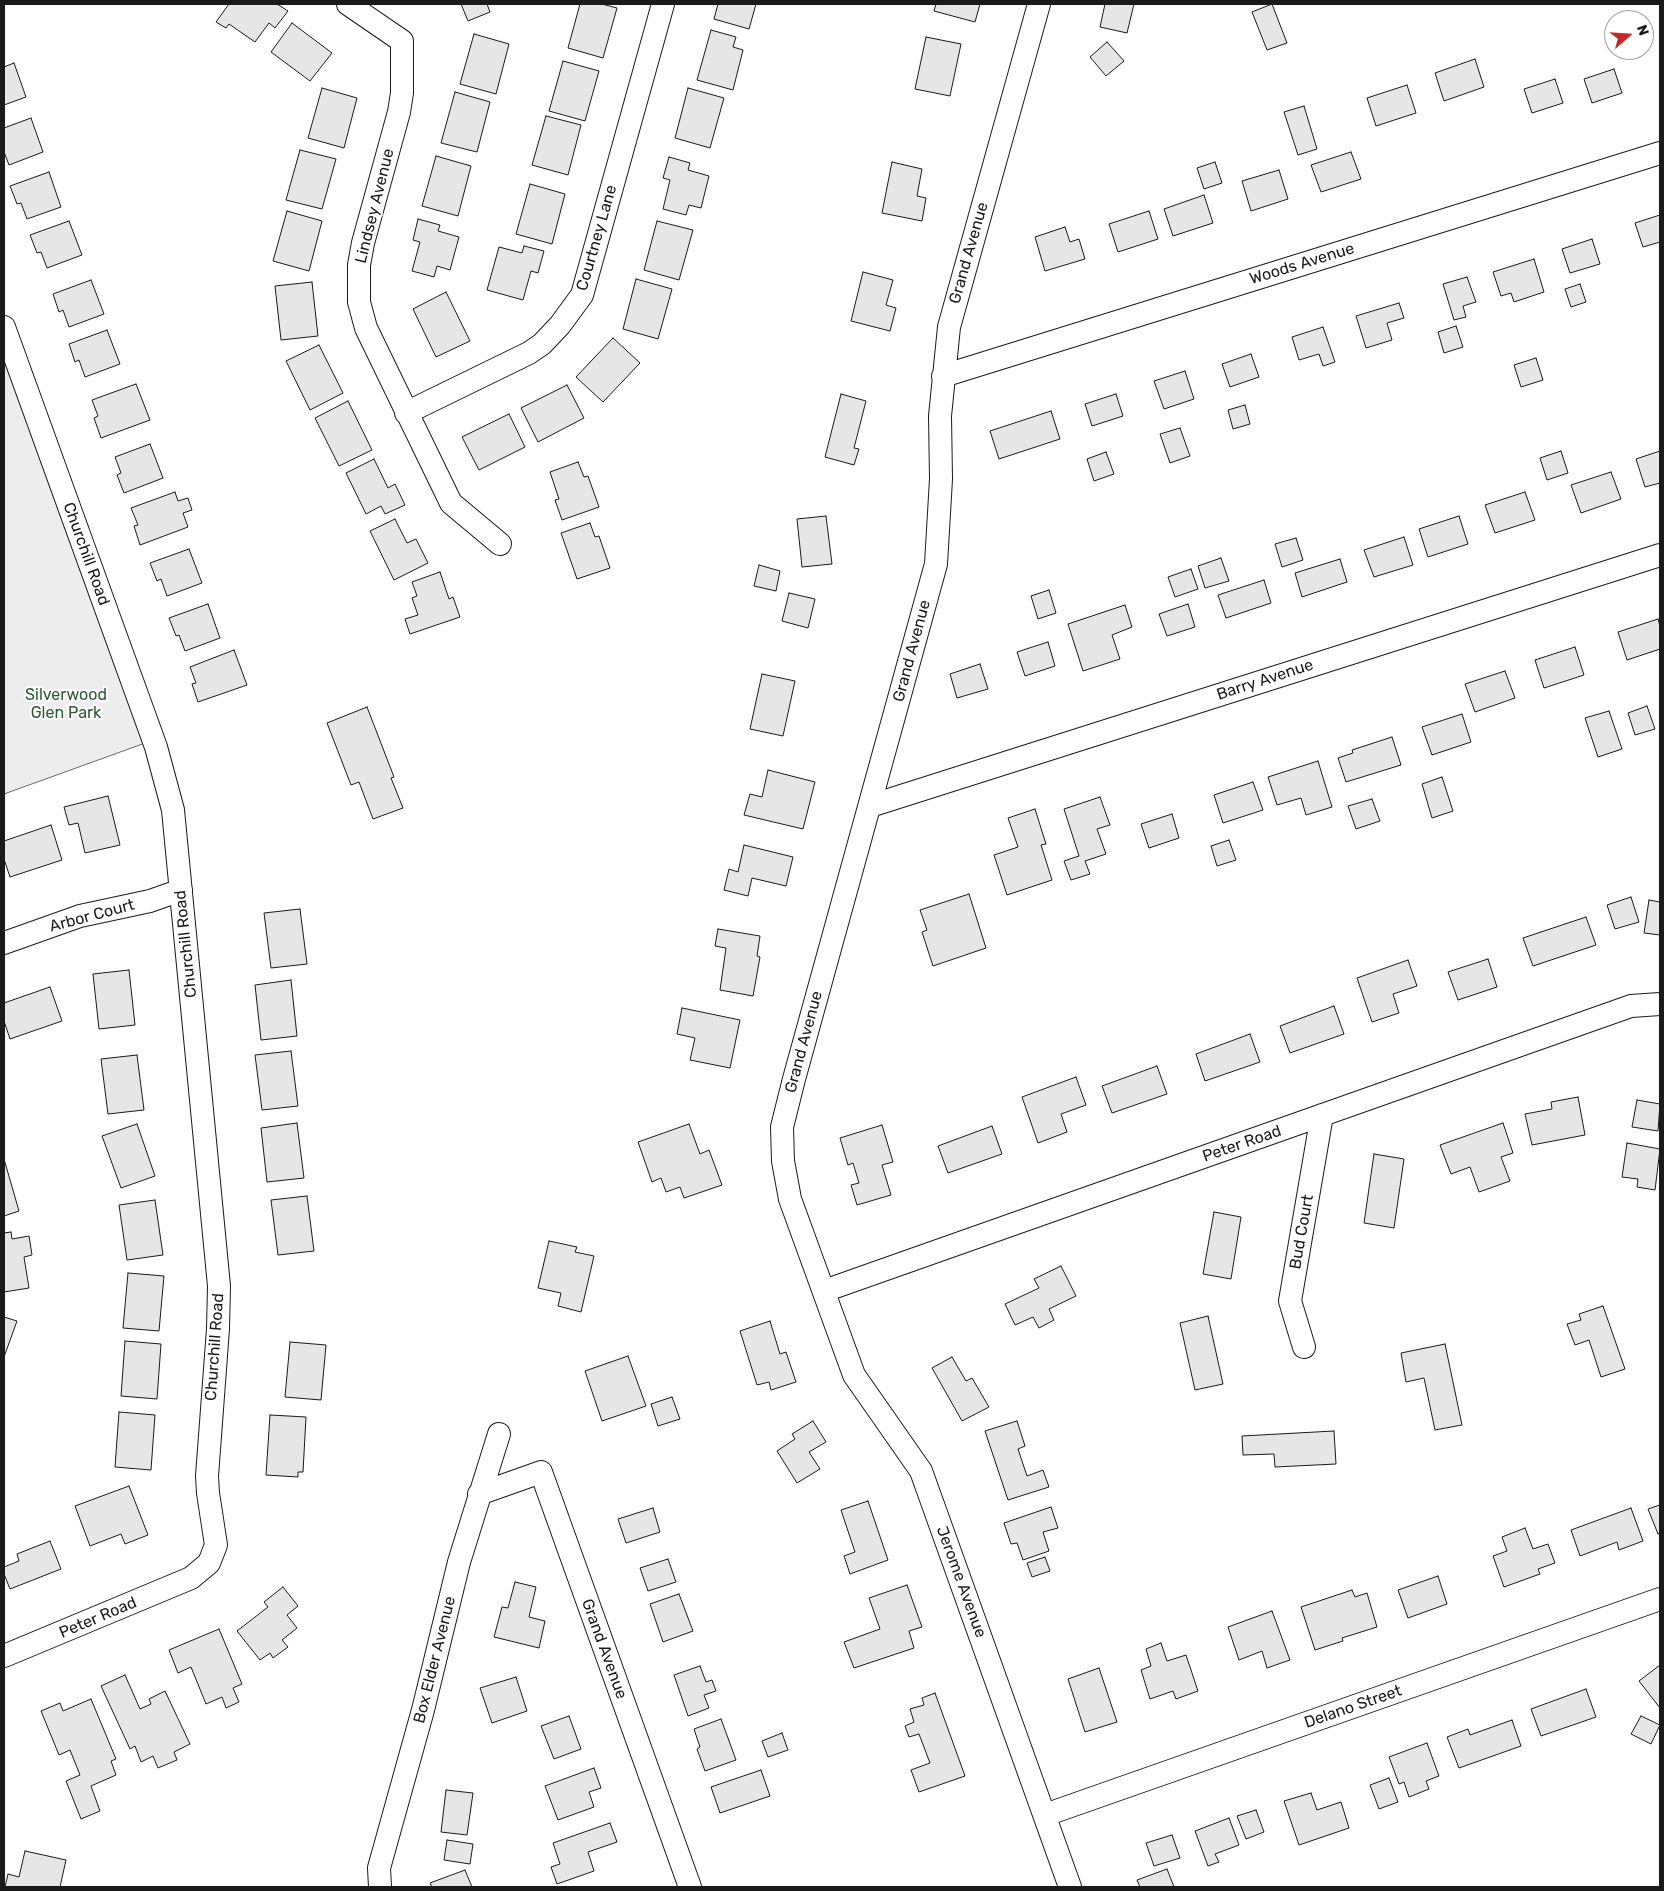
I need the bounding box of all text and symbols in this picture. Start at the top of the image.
north arrow [1604,10,1654,60]
text: N [1633,23,1652,38]
street label: Lindsey Avenue [351,147,399,265]
street label: Courtney Lane [573,183,621,293]
street label: Grand Avenue [945,200,993,306]
street label: Woods Avenue [1247,239,1357,289]
street label: Churchill Road [59,500,113,608]
street label: Grand Avenue [889,598,935,704]
street label: Barry Avenue [1214,655,1316,705]
park label: Silverwood Glen Park [25,685,107,723]
street label: Churchill Road [171,889,201,999]
street label: Arbor Court [47,895,137,937]
street label: Grand Avenue [781,989,827,1095]
street label: Peter Road [1200,1122,1284,1166]
street label: Bud Court [1286,1193,1318,1271]
street label: Churchill Road [202,1292,228,1402]
street label: Jerome Avenue [932,1524,990,1640]
street label: Peter Road [56,1593,140,1643]
street label: Box Elder Avenue [410,1594,460,1726]
street label: Grand Avenue [577,1596,631,1702]
street label: Delano Street [1302,1681,1404,1733]

